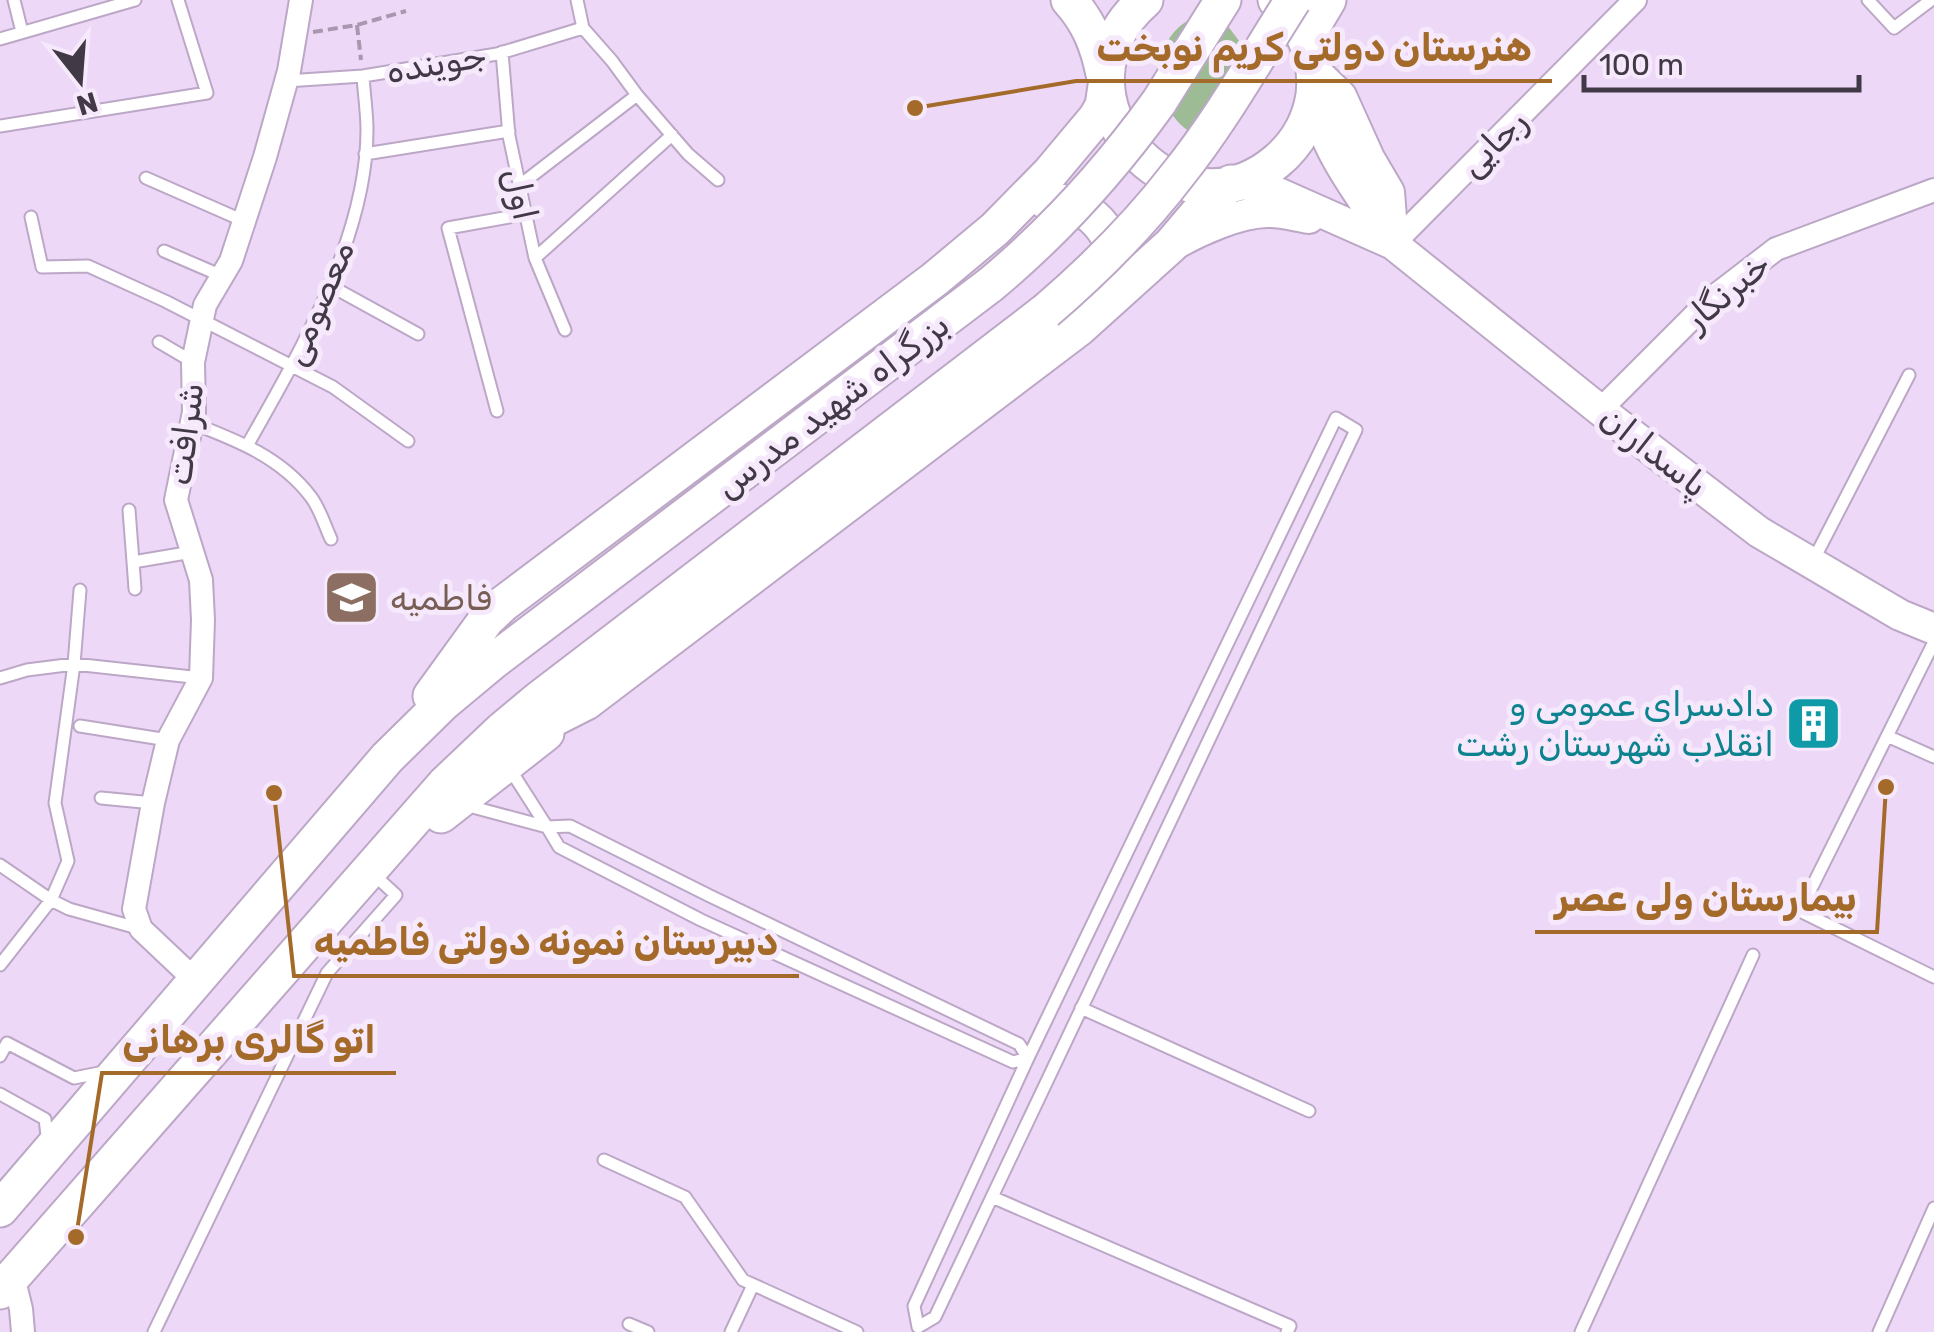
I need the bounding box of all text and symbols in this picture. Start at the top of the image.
callout: هنرستان دولتی کریم نوبخت [1076,13,1552,81]
text: هنرستان دولتی کریم نوبخت [1096,25,1532,73]
north arrow [30,30,130,130]
scale bar [1584,30,1859,92]
street label: جوینده [383,34,489,92]
text: 100 m [1599,47,1684,83]
text: N [73,85,102,122]
street label: رجایی [1450,100,1536,186]
street label: اول [495,164,547,224]
street label: معصومی [273,234,363,372]
street label: خبرنگار [1674,243,1779,340]
street label: بزرگراه شهید مدرس [707,303,957,507]
street label: شرافت [158,380,212,488]
street label: پاسداران [1591,396,1716,508]
school or university icon: فاطمیه [321,568,381,628]
place label: فاطمیه [390,577,492,619]
place label: دادسرای عمومی و انقلاب شهرستان رشت [1456,683,1774,765]
building icon: دادسرای عمومی و انقلاب شهرستان رشت [1783,694,1843,754]
callout: بیمارستان ولی عصر [1535,864,1877,932]
text: بیمارستان ولی عصر [1553,875,1857,921]
callout: دبیرستان نمونه دولتی فاطمیه [294,908,799,976]
text: دبیرستان نمونه دولتی فاطمیه [314,919,778,965]
callout: اتو گالری برهانی [102,1005,396,1073]
text: اتو گالری برهانی [122,1017,376,1063]

